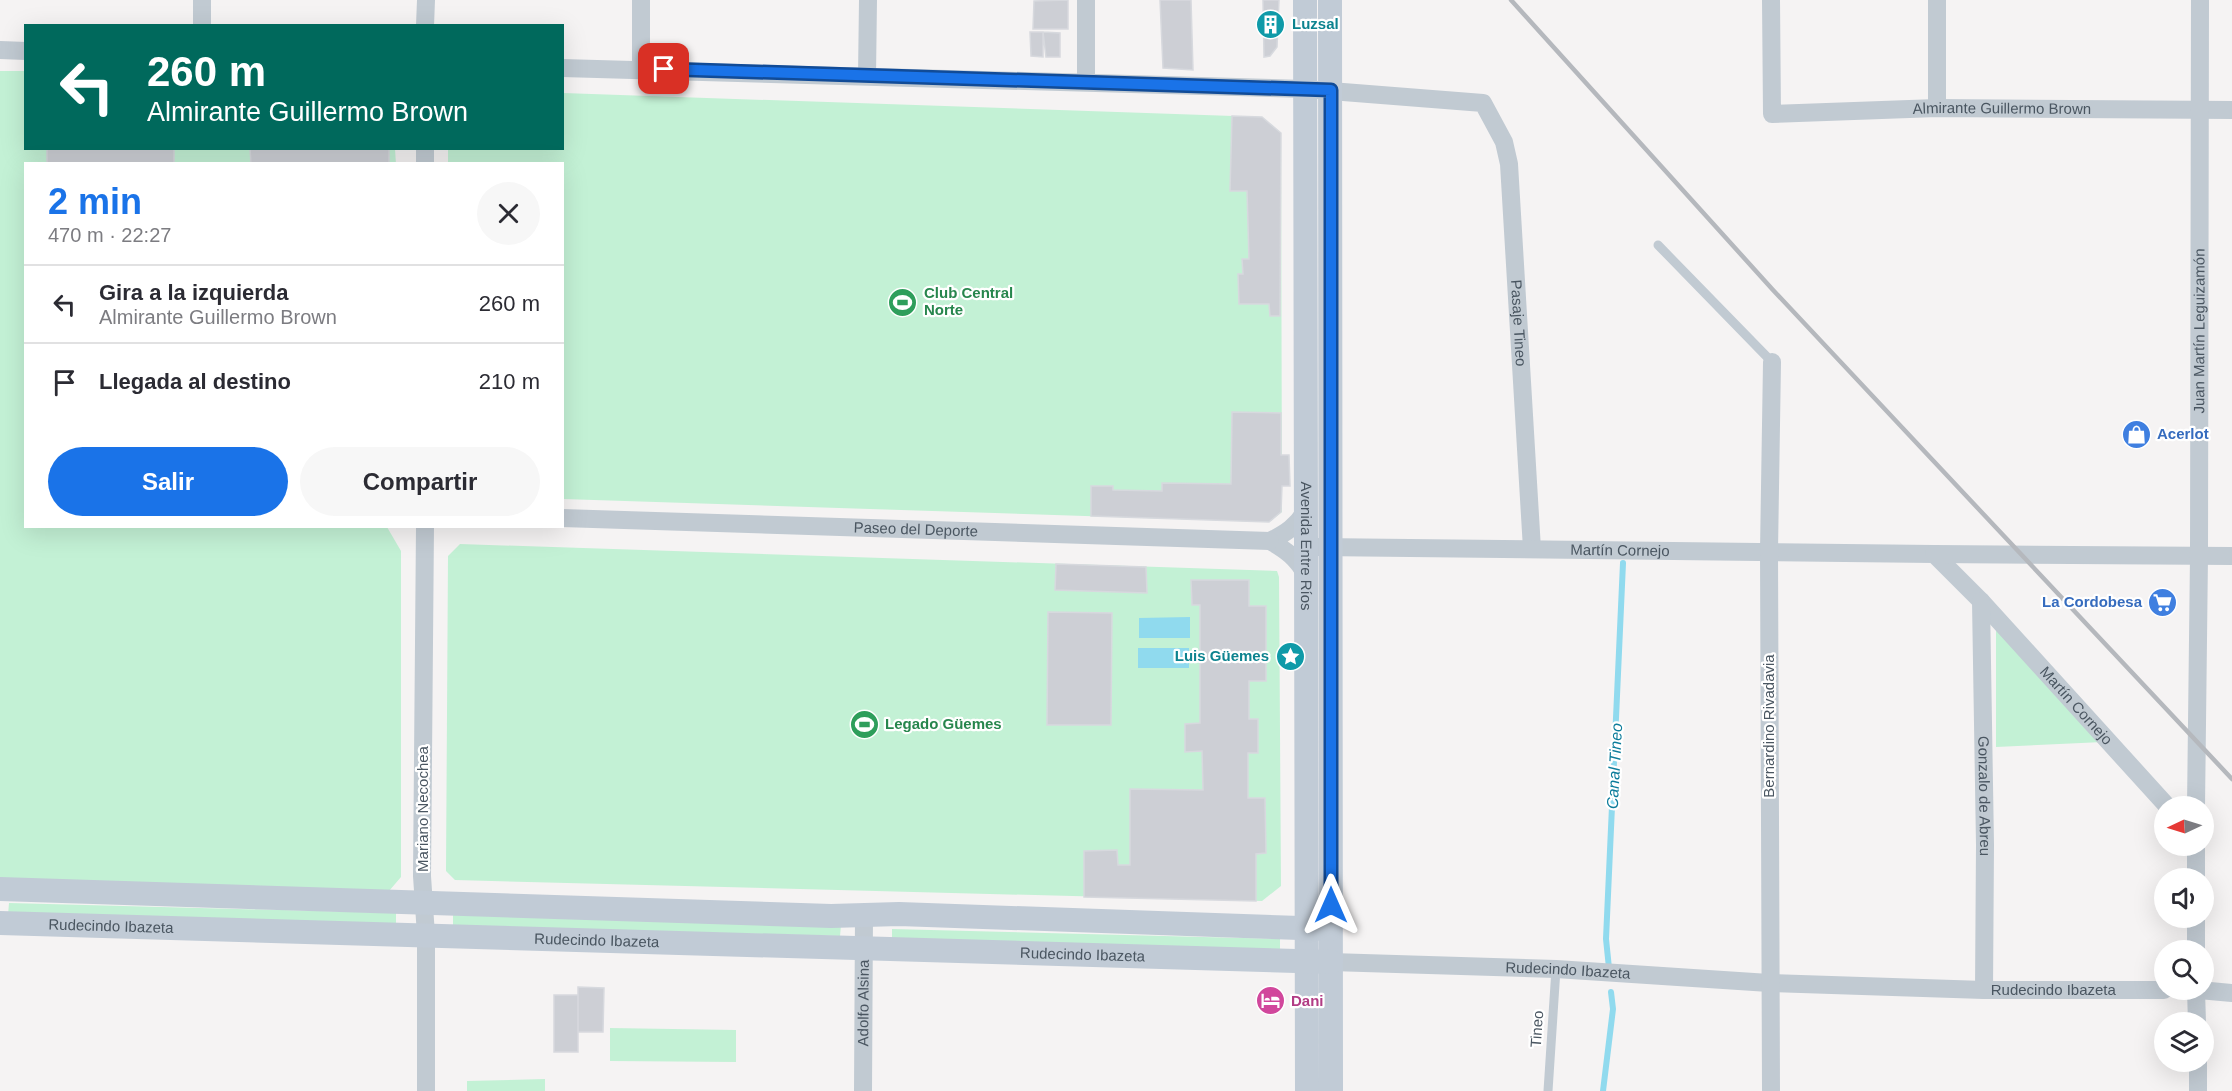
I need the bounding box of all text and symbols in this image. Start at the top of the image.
building icon: Luzsal [1255,8,1287,40]
place label: Luzsal [1292,15,1339,32]
pin [638,43,689,94]
icon: left [48,48,126,126]
text: 260 m [147,48,266,95]
icon: arrive [647,52,680,85]
text: Almirante Guillermo Brown [147,97,468,127]
street label: Almirante Guillermo Brown [1912,99,2091,117]
text: 2 min [48,181,142,222]
button: close [477,182,540,245]
text: 470 m · 22:27 [48,224,171,246]
street label: Juan Martín Leguizamón [2190,248,2208,414]
street label: Pasaje Tineo [1508,279,1530,367]
text: Gira a la izquierda [99,280,289,305]
place label: Club Central Norte [924,284,1013,318]
sports icon: Club Central Norte [887,286,919,318]
icon: left [48,288,81,321]
text: 260 m [479,291,540,316]
text: Almirante Guillermo Brown [99,306,337,328]
icon: arrive [48,366,81,399]
text: Llegada al destino [99,369,291,394]
text: 210 m [479,369,540,394]
shop icon: Acerlot [2120,418,2152,450]
place label: Acerlot [2157,425,2209,442]
button: Salir [48,447,288,516]
button: Compartir [300,447,540,516]
street label: Avenida Entre Ríos [1298,481,1315,611]
street label: Paseo del Deporte [853,518,978,540]
street label: Martín Cornejo [1570,541,1670,559]
supermarket icon: La Cordobesa [2147,586,2179,618]
place label: La Cordobesa [2042,593,2143,610]
place icon: Luis Güemes [1274,640,1306,672]
place label: Luis Güemes [1175,647,1269,664]
street label: Bernardino Rivadavia [1760,654,1777,798]
street label: Martín Cornejo [2037,663,2116,748]
sports icon: Legado Güemes [848,708,880,740]
place label: Legado Güemes [885,715,1002,732]
water label: Canal Tineo [1604,722,1625,809]
street label: Gonzalo de Abreu [1975,736,1994,856]
street label: Mariano Necochea [414,745,431,872]
north arrow [2154,796,2214,856]
map controls [2154,796,2214,1072]
button: sound [2154,868,2214,928]
position arrow [1299,873,1363,937]
street label: Rudecindo Ibazeta [48,915,174,936]
street label: Rudecindo Ibazeta [534,930,660,950]
button: search [2154,940,2214,1000]
street label: Rudecindo Ibazeta [1020,944,1146,965]
street label: Rudecindo Ibazeta [1505,958,1632,982]
street label: Adolfo Alsina [854,959,872,1046]
street label: Rudecindo Ibazeta [1991,981,2117,998]
hotel icon: Dani [1254,985,1286,1017]
place label: Dani [1291,992,1324,1009]
street label: Tineo [1527,1010,1546,1048]
button: layers [2154,1012,2214,1072]

